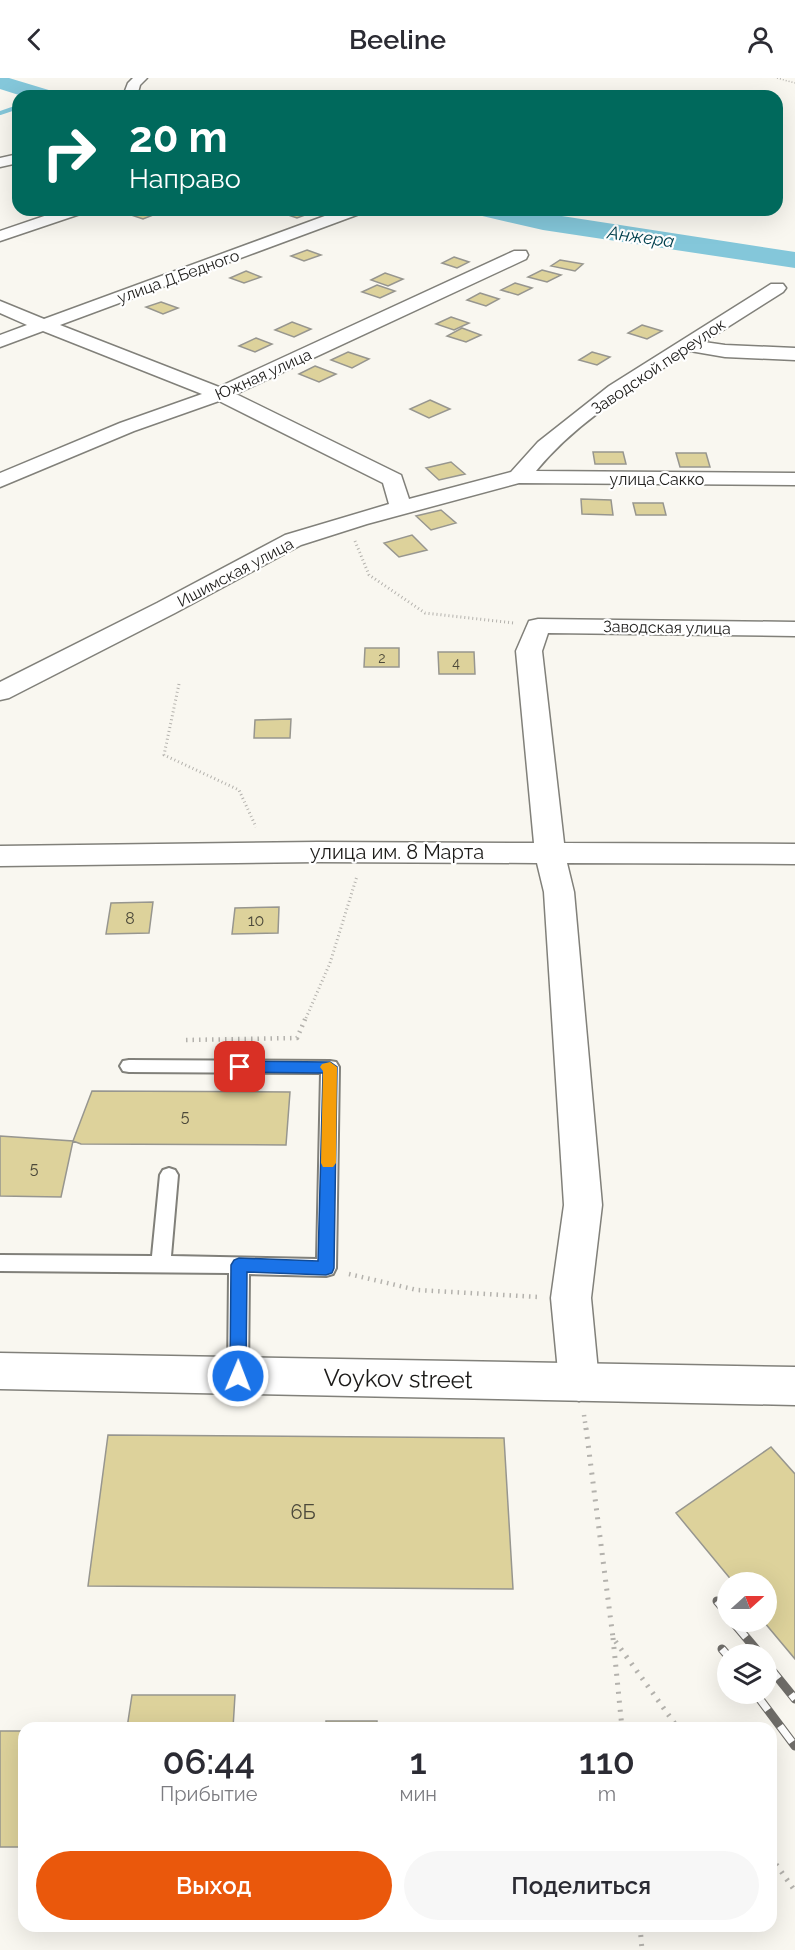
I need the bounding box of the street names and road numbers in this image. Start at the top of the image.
street label: улица Д.Бедного [115,246,242,307]
street label: Заводской переулок [588,314,729,418]
street label: Южная улица [212,345,314,404]
street label: улица Сакко [610,470,704,489]
street label: Ишимская улица [174,534,296,611]
street label: Заводская улица [603,617,731,638]
street label: улица им. 8 Марта [310,840,484,864]
street label: Voykov street [323,1363,473,1394]

